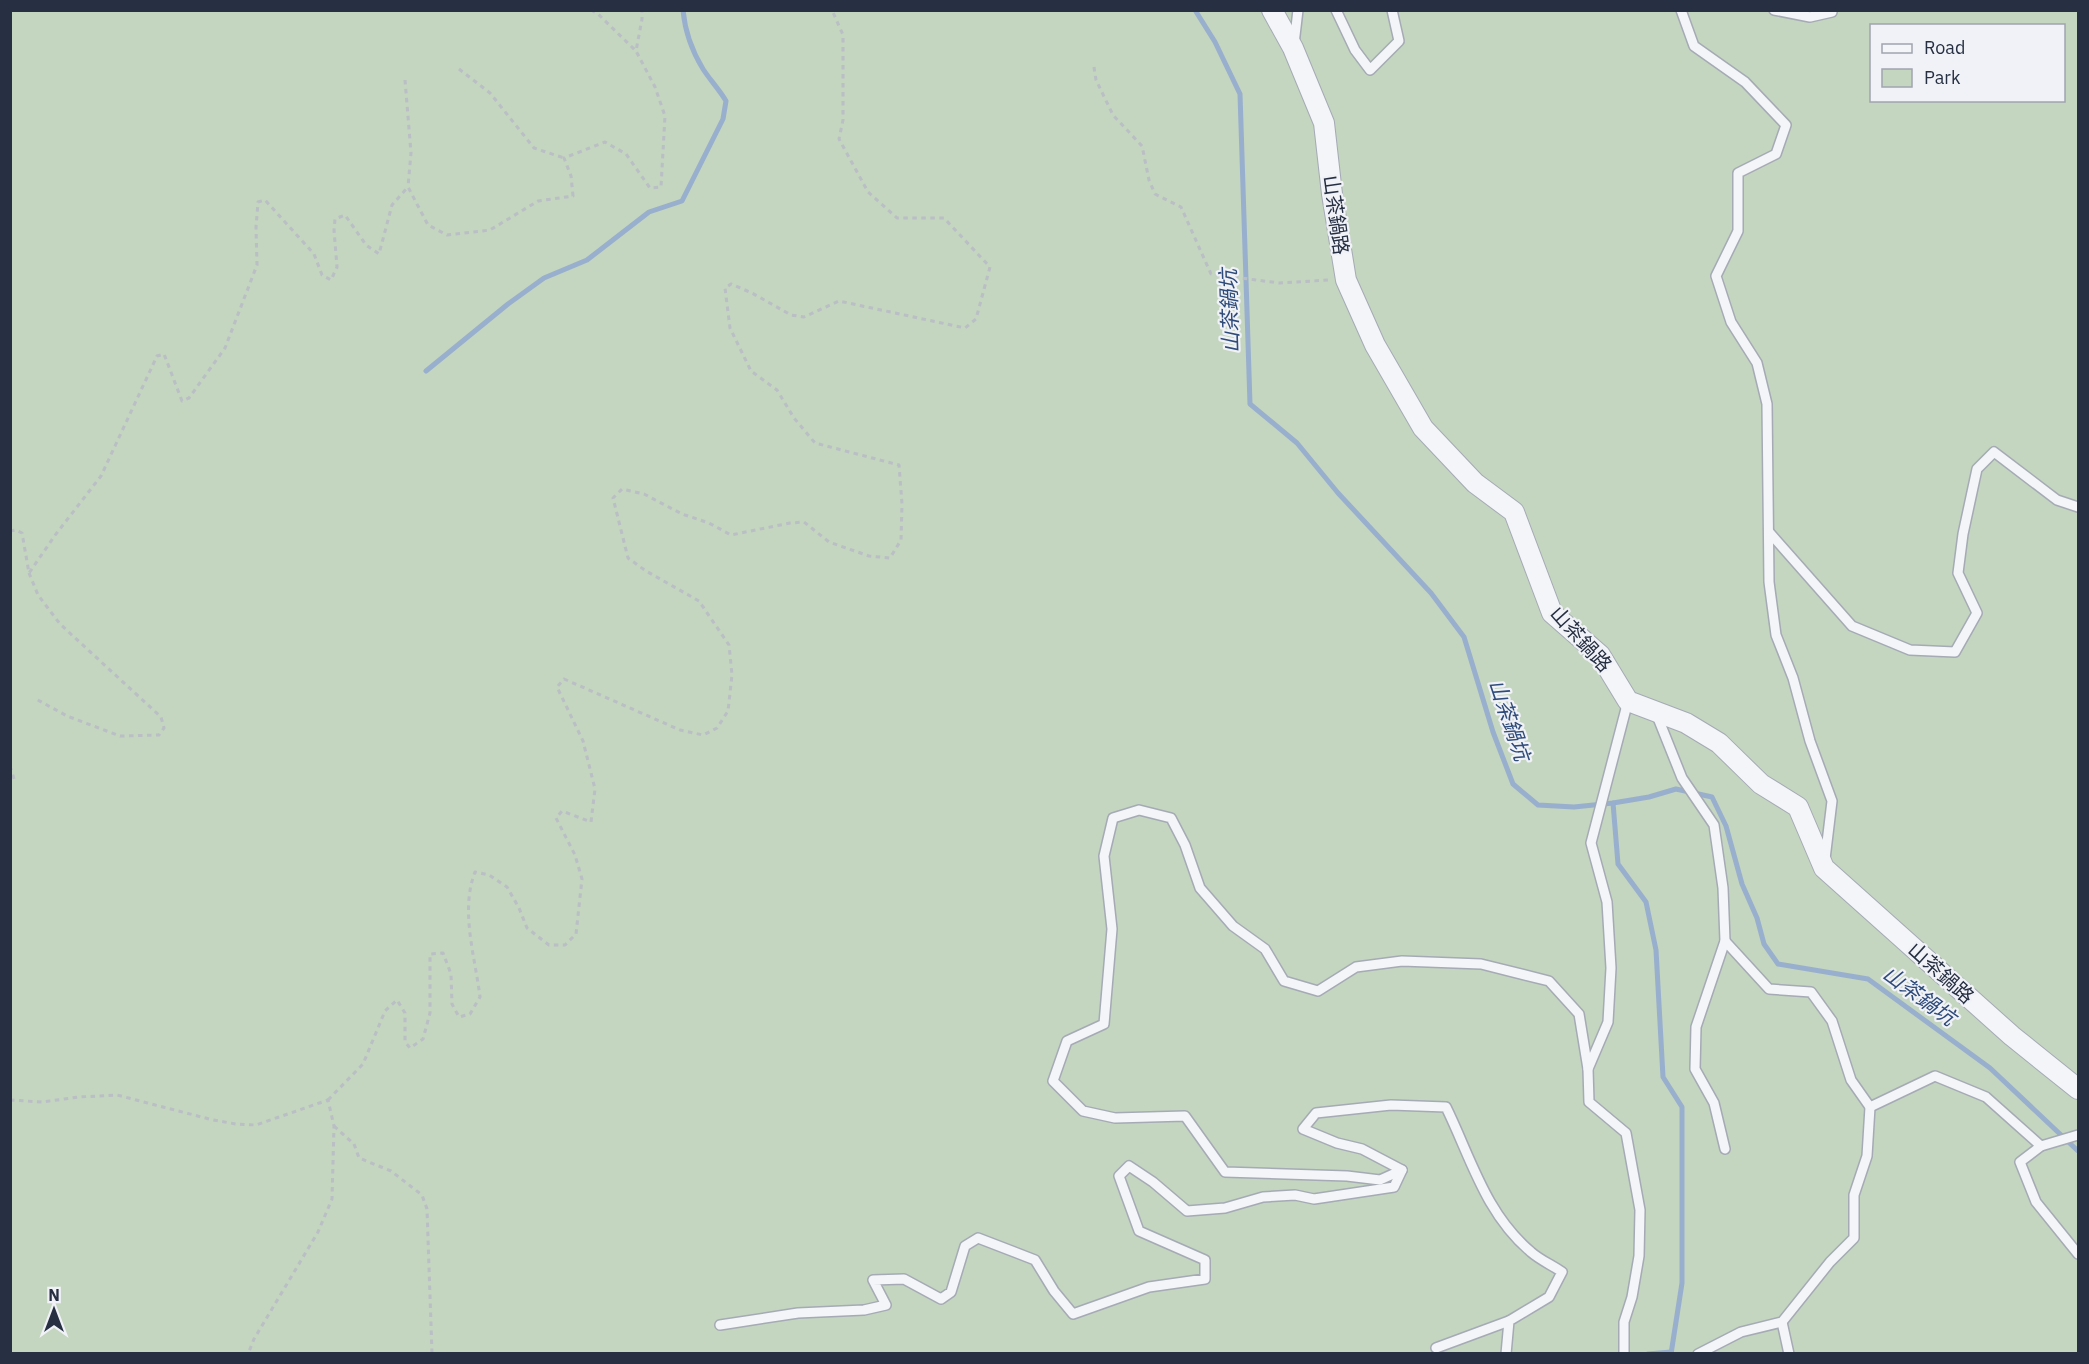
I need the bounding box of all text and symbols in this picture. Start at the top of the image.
legend [1870,24,2065,102]
text: Road [1924,36,1965,59]
text: Park [1924,66,1961,89]
street label: 山茶鍋路 [1318,173,1355,256]
water label: 山茶鍋坑 [1213,266,1244,353]
street label: 山茶鍋路 [1545,600,1618,677]
water label: 山茶鍋坑 [1483,675,1538,767]
street label: 山茶鍋路 [1903,936,1980,1009]
water label: 山茶鍋坑 [1877,959,1964,1033]
north arrow [24,1280,84,1340]
text: N [48,1285,60,1305]

